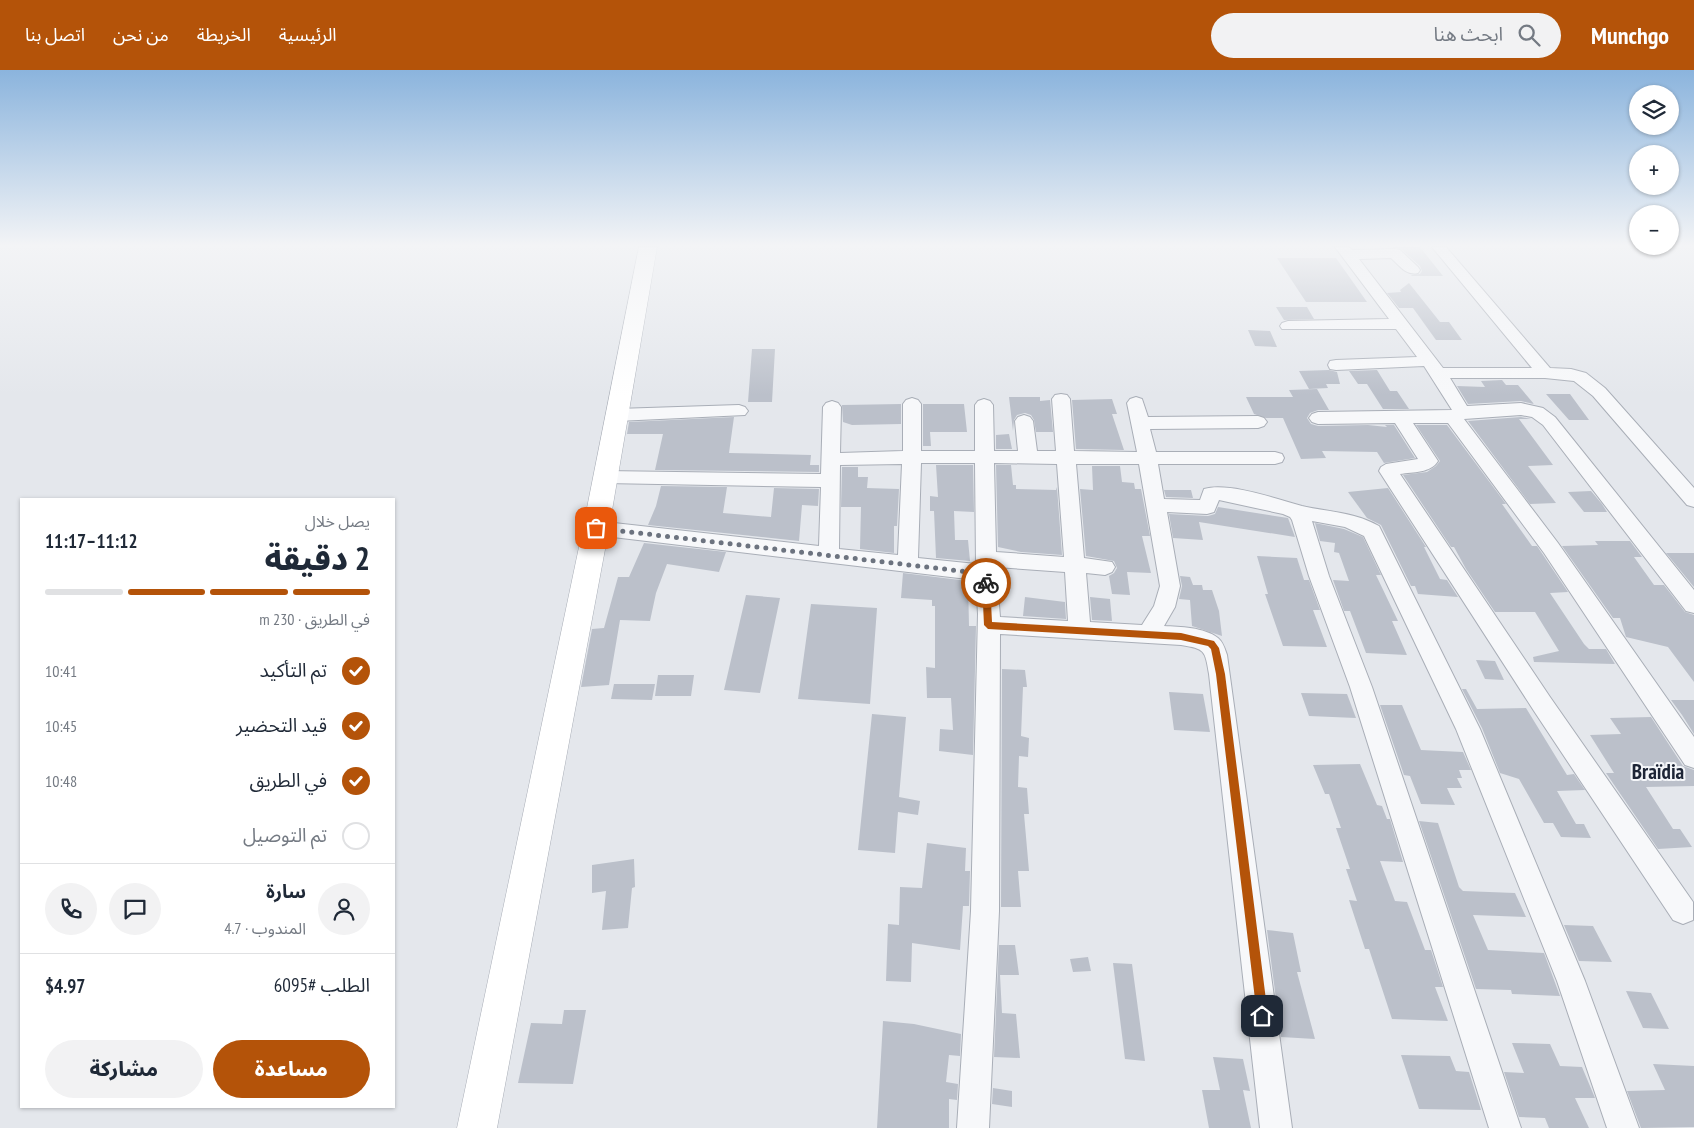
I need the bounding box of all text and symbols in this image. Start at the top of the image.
search box [1211,13,1561,58]
text: Munchgo [1591,20,1669,51]
icon: search [1515,21,1543,49]
text: ابحث هنا [1434,22,1503,46]
text: اتصل بنا [25,23,85,46]
text: من نحن [113,23,169,46]
text: الخريطة [197,23,251,46]
text: الرئيسية [279,23,337,46]
map controls [1629,85,1679,255]
button: layers [1629,85,1679,135]
button: + [1629,145,1679,195]
button: − [1629,205,1679,255]
pin [575,507,617,549]
text: يصل خلال [305,511,370,531]
icon: bag [582,514,610,542]
text: 11:12–11:17 [45,529,138,553]
text: 2 دقيقة [265,537,370,579]
courier [961,558,1011,608]
icon: bike [972,569,1000,597]
text: في الطريق · 230 m [259,609,370,629]
icon: check [342,657,370,685]
text: تم التأكيد [260,658,327,682]
text: 10:41 [45,661,77,681]
icon: check [342,712,370,740]
text: قيد التحضير [236,713,327,737]
text: 10:45 [45,716,77,736]
district label: Braïdia [1632,758,1685,785]
icon: check [342,767,370,795]
text: في الطريق [250,768,327,792]
text: 10:48 [45,771,77,791]
text: تم التوصيل [243,823,327,847]
text: سارة [266,879,306,903]
button: phone [45,883,97,935]
button: chat [109,883,161,935]
button: person [318,883,370,935]
text: المندوب · 4.7 [224,918,306,938]
text: الطلب #6095 [274,973,370,997]
text: $4.97 [45,974,85,998]
pin [1241,995,1283,1037]
icon: home [1248,1002,1276,1030]
button: مشاركة [45,1040,203,1098]
button: مساعدة [213,1040,370,1098]

